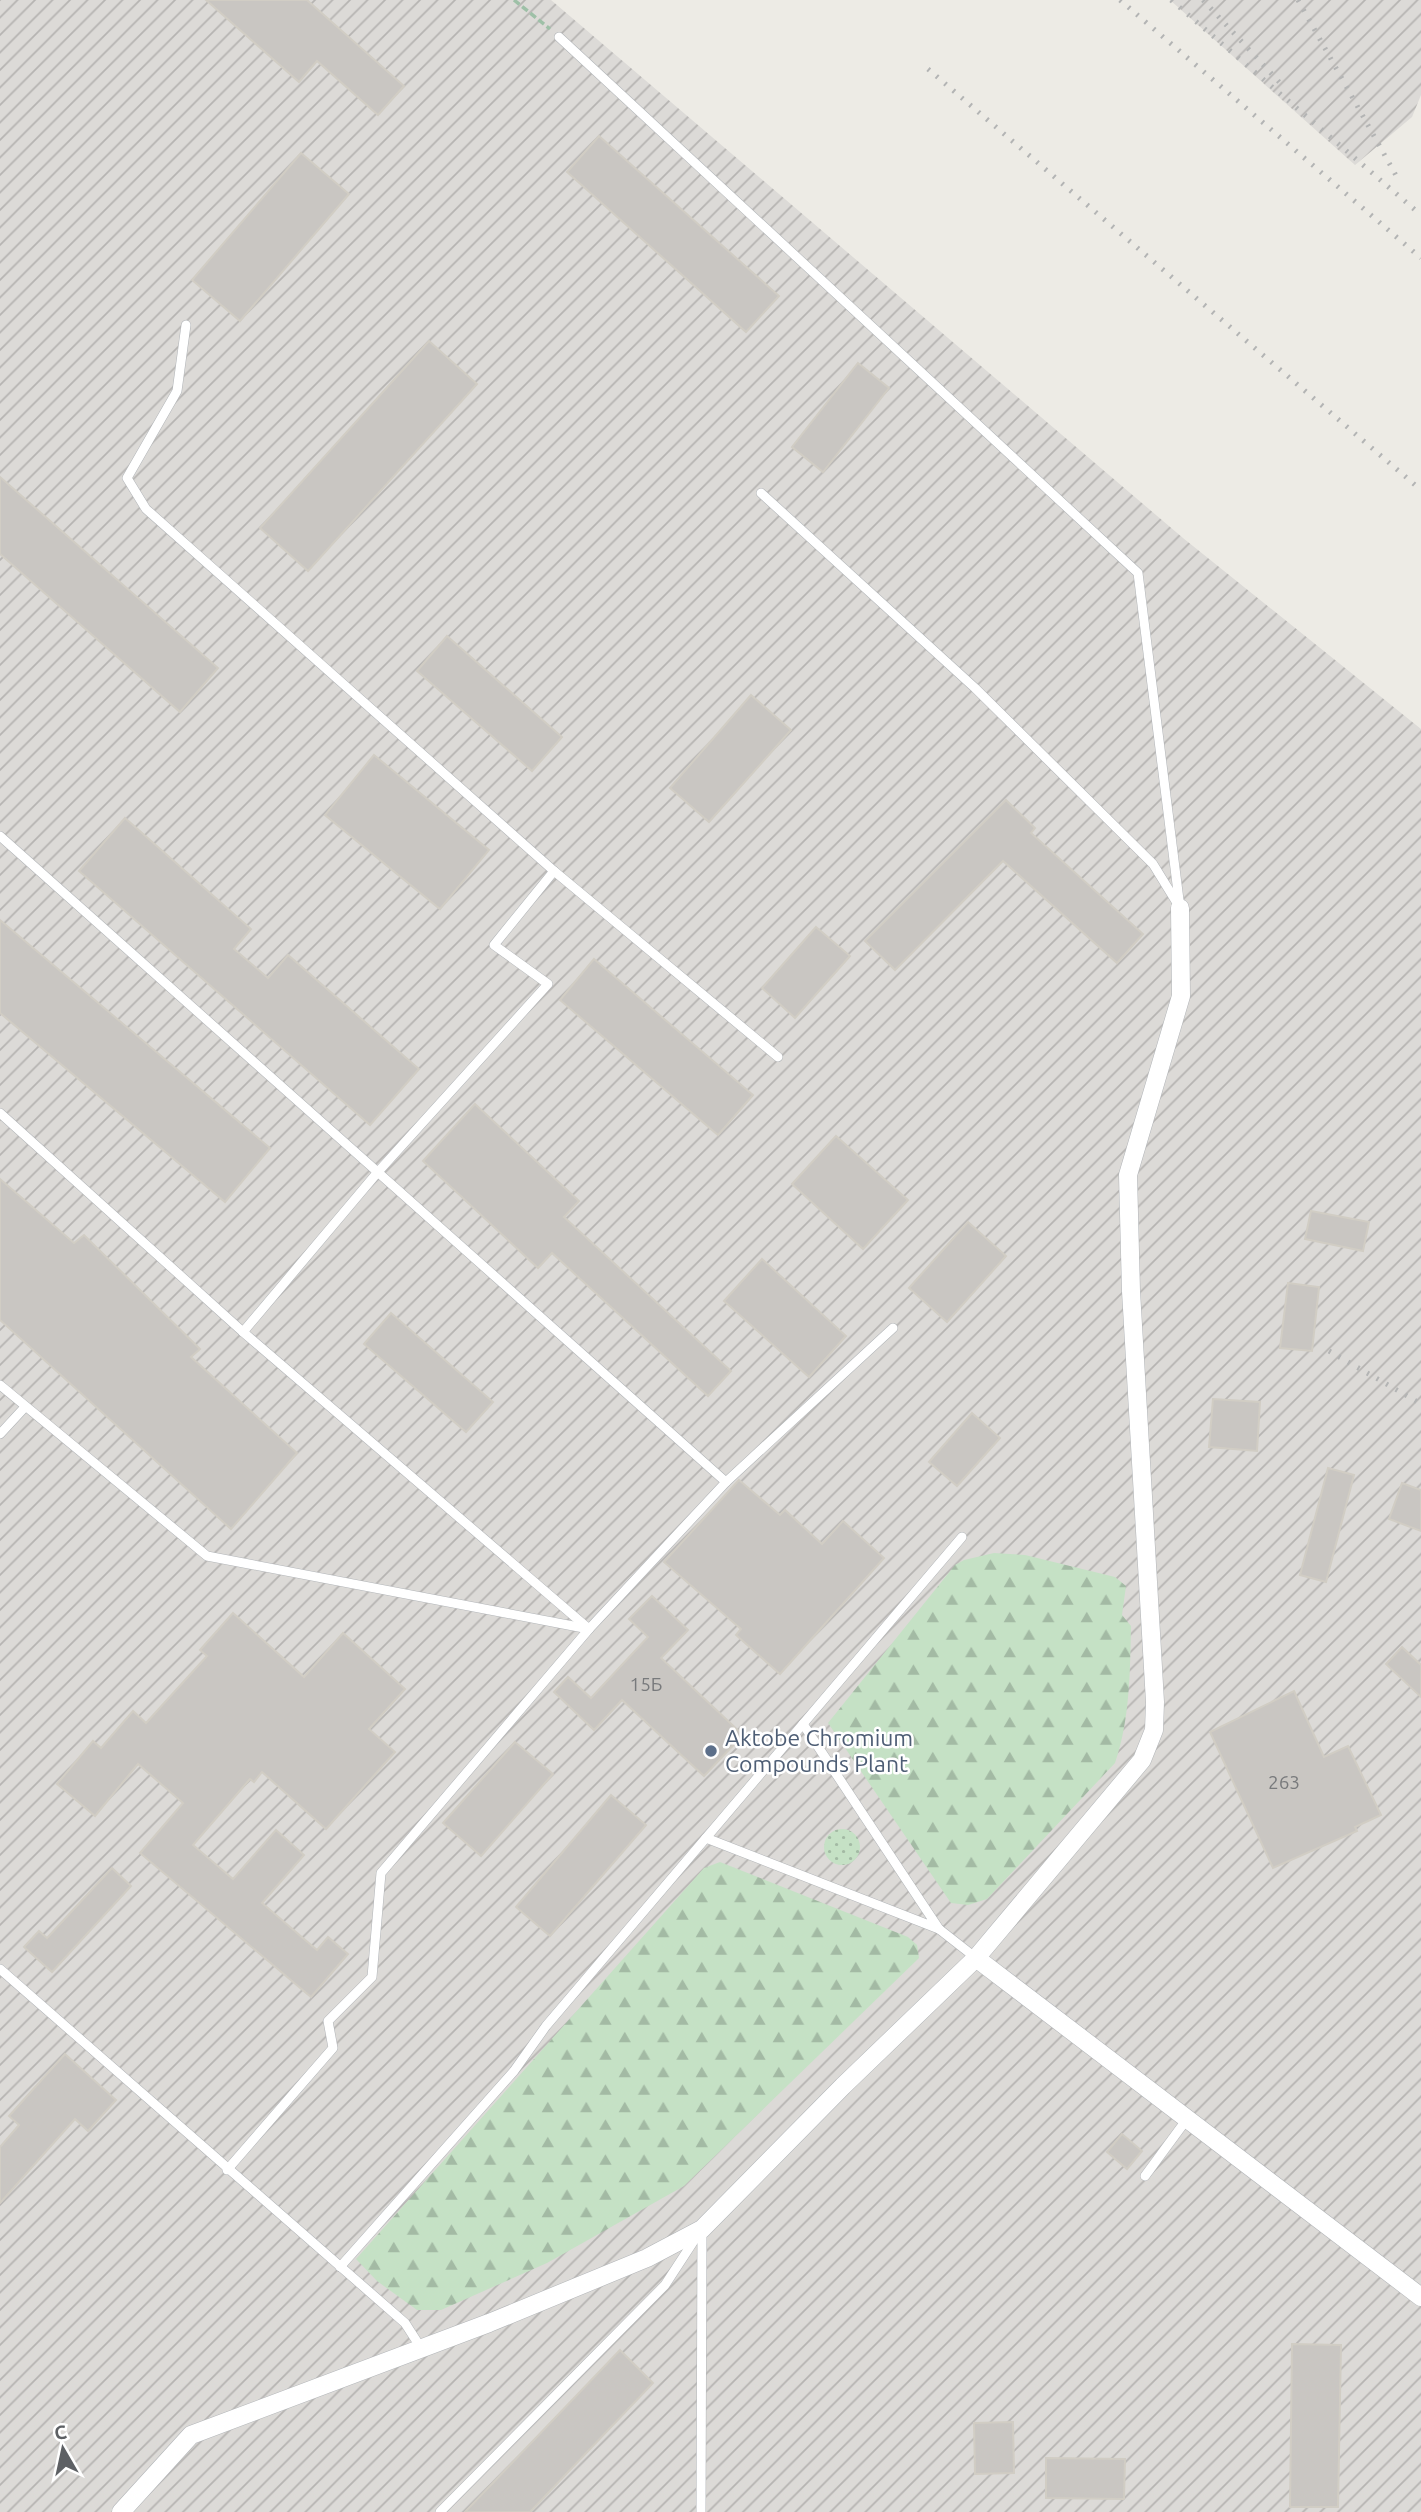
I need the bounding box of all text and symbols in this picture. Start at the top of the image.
house number: 15Б [629,1673,663,1695]
place label: Aktobe Chromium Compounds Plant [725,1725,913,1776]
marker: Aktobe Chromium Compounds Plant [703,1743,719,1759]
house number: 263 [1268,1771,1300,1793]
north arrow [28,2414,98,2484]
text: С [53,2420,68,2444]

